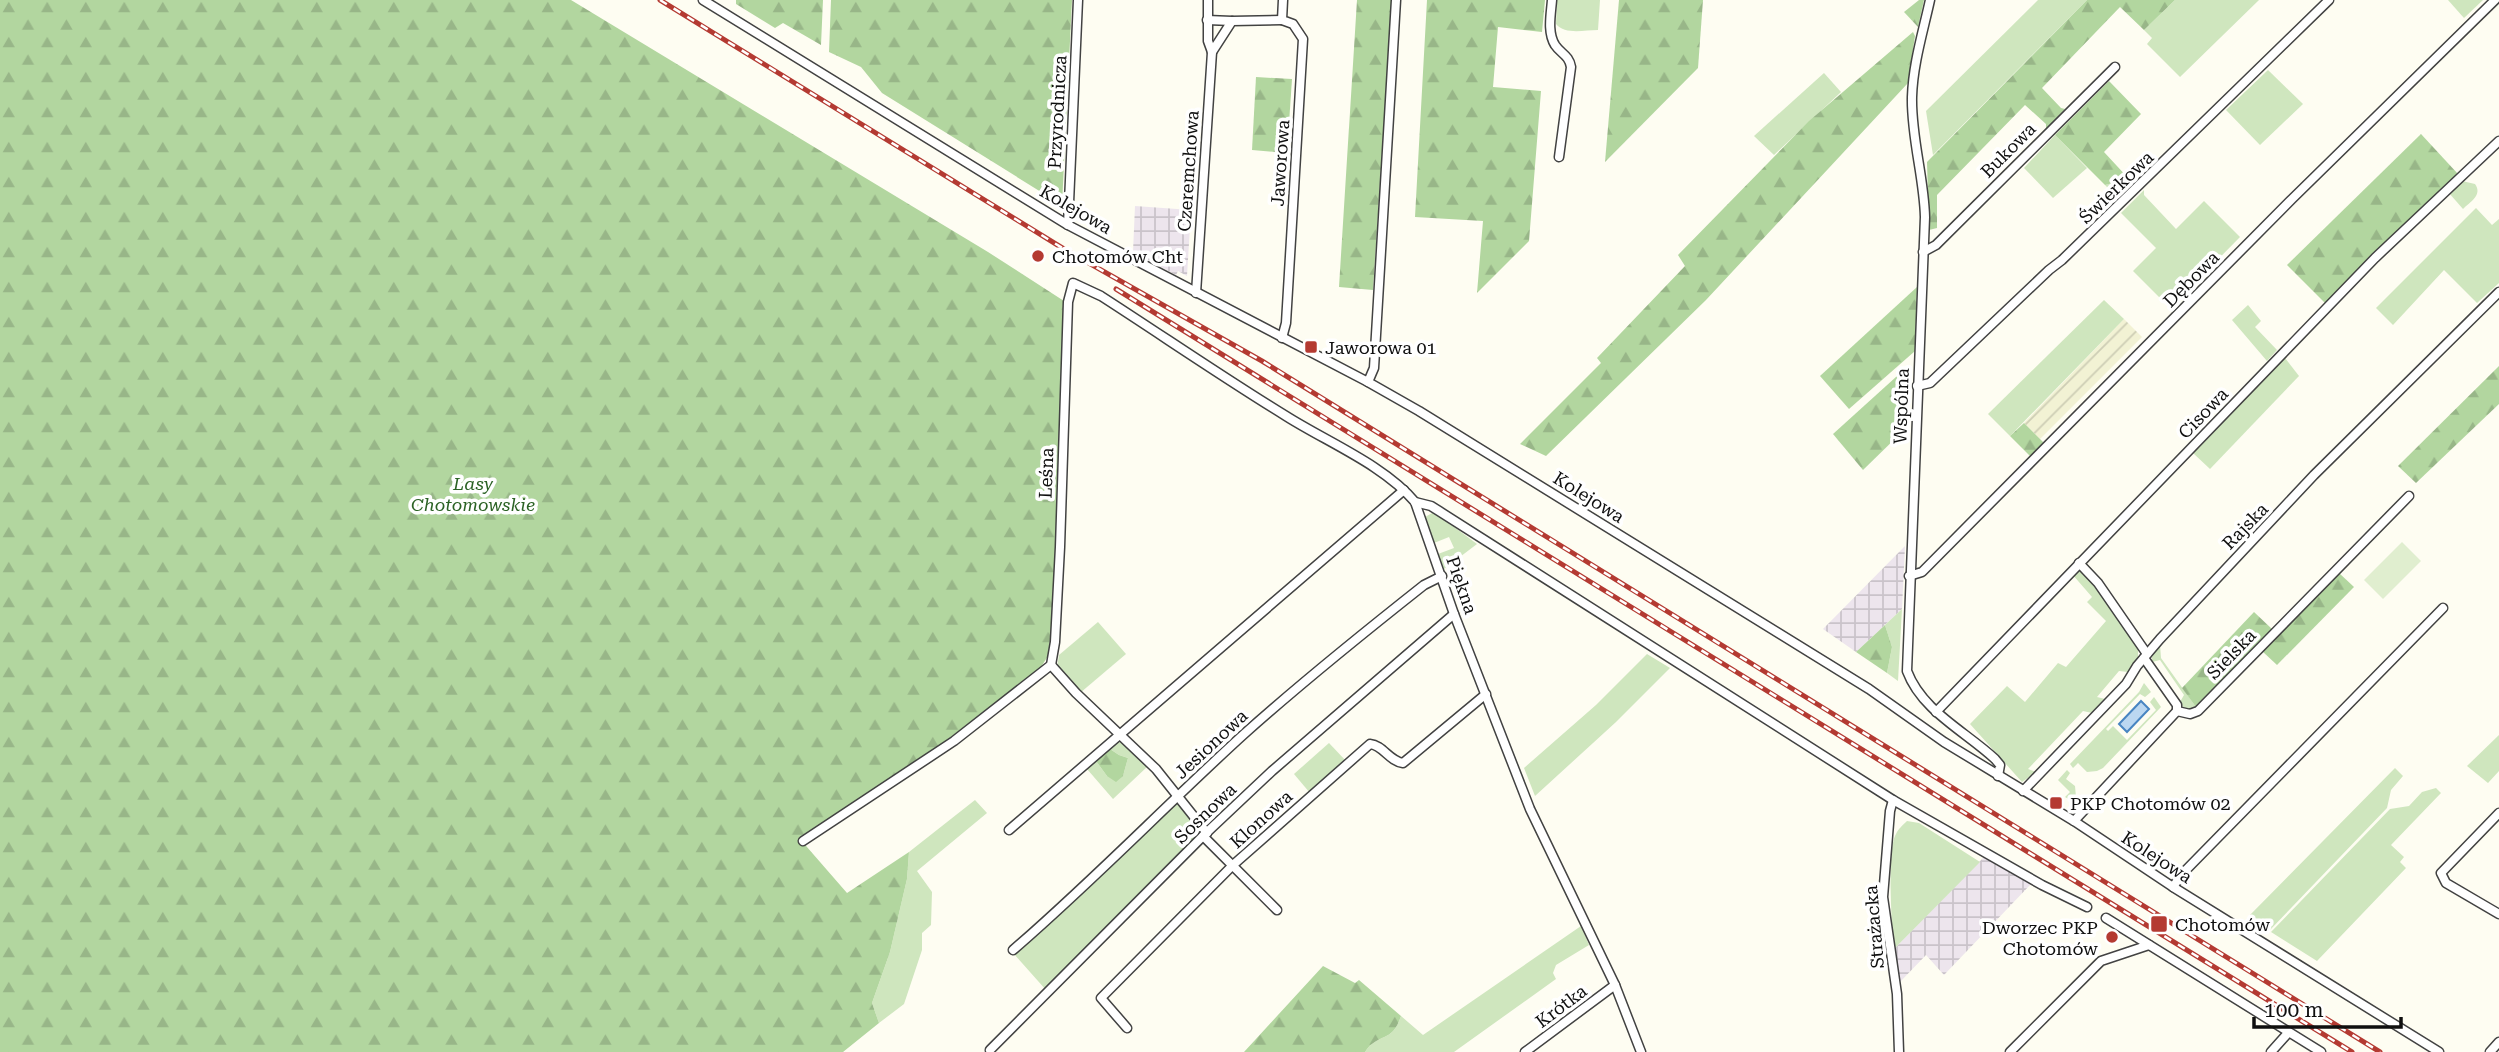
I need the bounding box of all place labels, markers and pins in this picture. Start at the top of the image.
place label: Chotomów Cht [1052,246,1183,267]
marker: Chotomów Cht [1030,248,1046,264]
place label: Jaworowa 01 [1325,337,1437,358]
marker: Jaworowa 01 [1303,339,1319,355]
place label: PKP Chotomów 02 [2070,793,2231,814]
marker: PKP Chotomów 02 [2048,795,2064,811]
marker: Chotomów [2149,914,2169,934]
place label: Chotomów [2175,914,2270,935]
place label: Dworzec PKP Chotomów [1982,917,2098,959]
marker: Dworzec PKP Chotomów [2104,929,2120,945]

